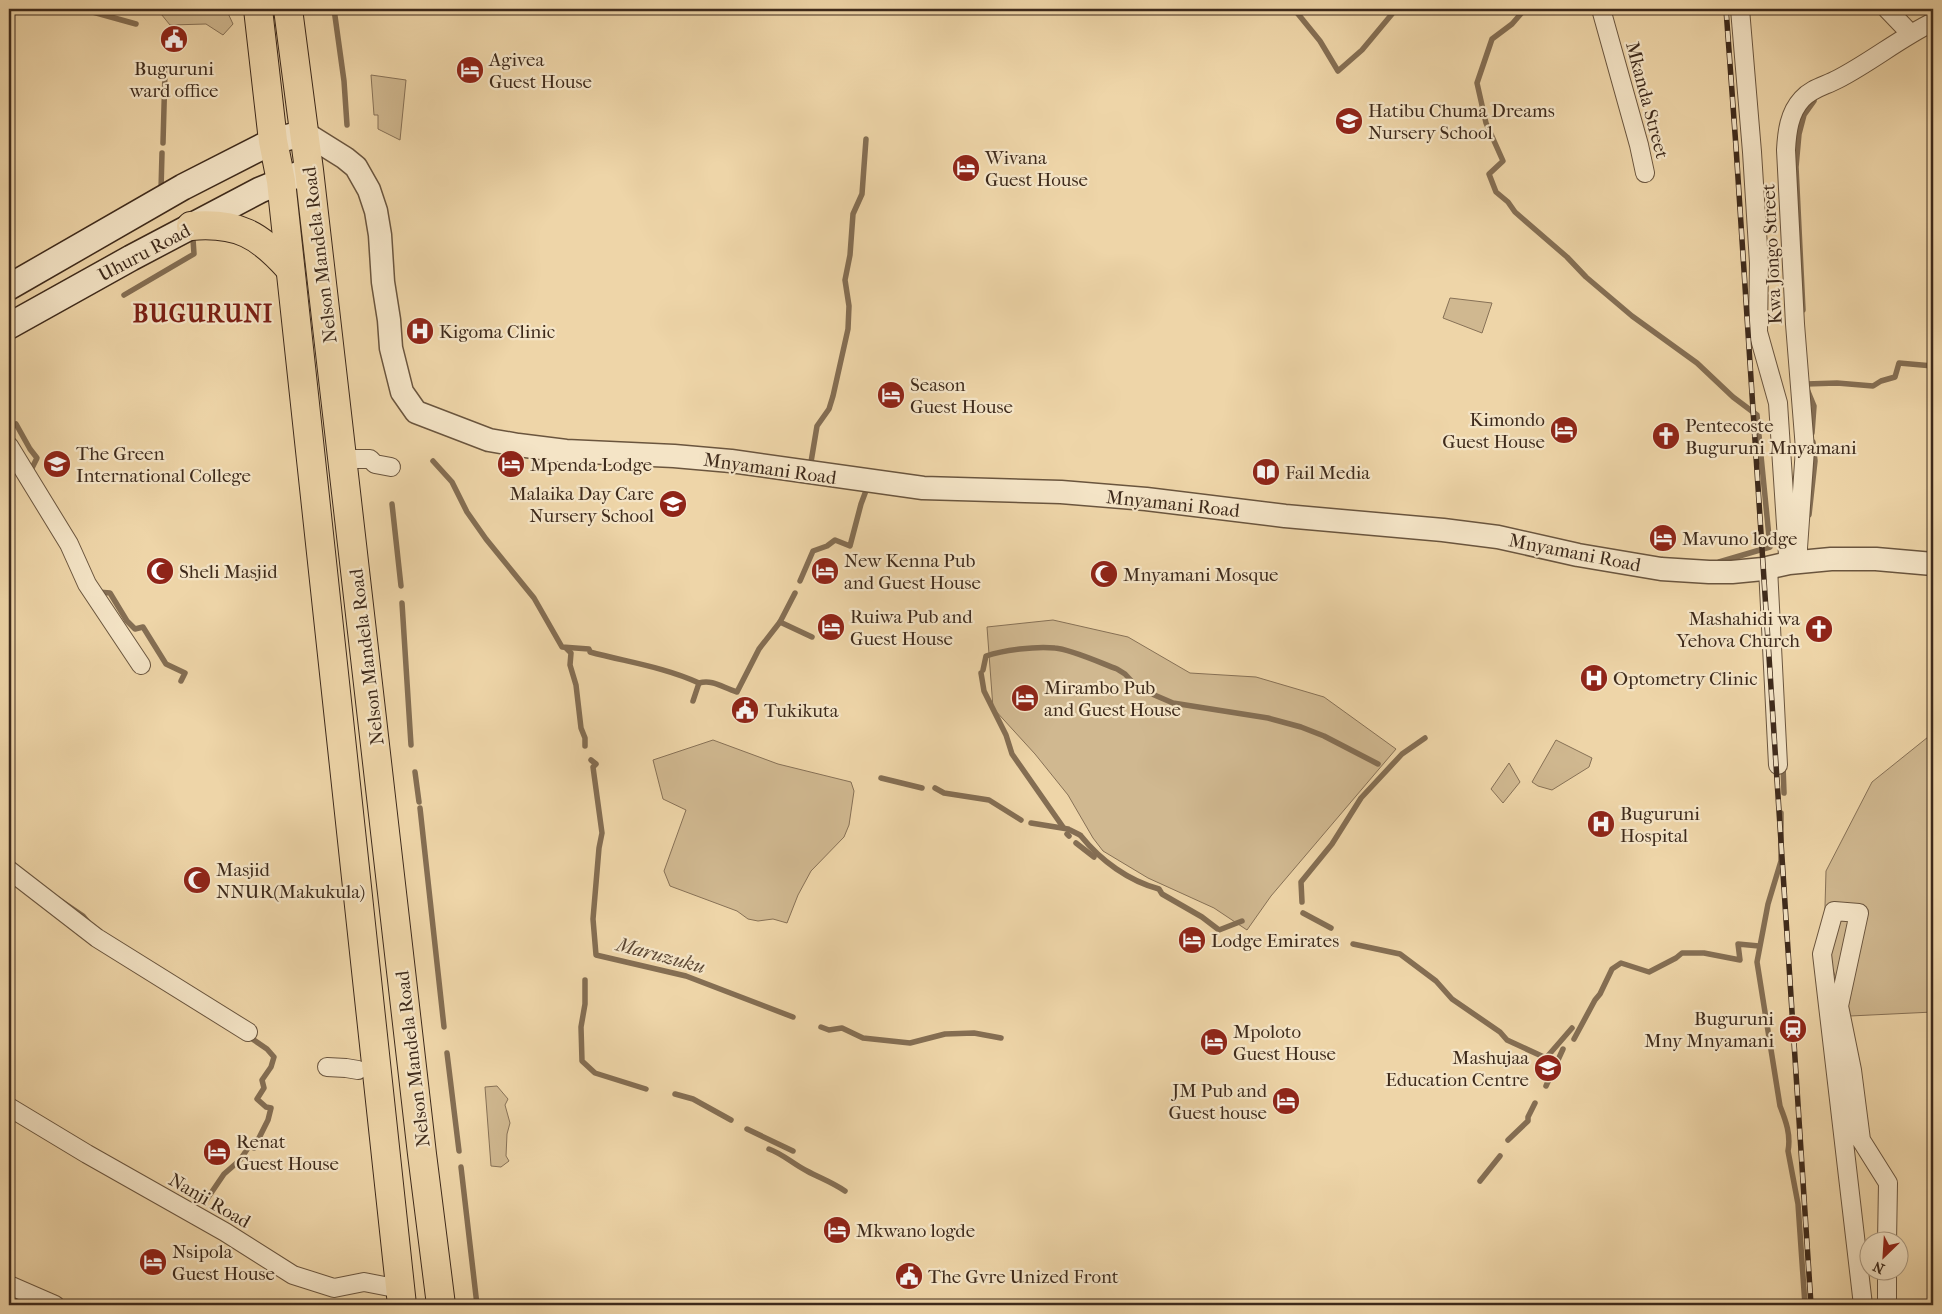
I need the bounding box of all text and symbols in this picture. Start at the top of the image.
public building icon: Buguruni ward office [159,24,189,54]
street label: Mkanda Street [1621,39,1673,161]
place label: Agivea Guest House [488,49,592,93]
hotel icon: Agivea Guest House [455,55,485,85]
place label: Buguruni ward office [128,58,219,102]
place label: Hatibu Chuma Dreams Nursery School [1368,100,1555,144]
school or university icon: Hatibu Chuma Dreams Nursery School [1334,106,1364,136]
place label: Wivana Guest House [984,147,1088,191]
hotel icon: Wivana Guest House [951,153,981,183]
street label: Nelson Mandela Road [298,165,342,344]
street label: Kwa Jongo Street [1757,183,1787,325]
street label: Uhuru Road [95,219,195,286]
district label: BUGURUNI [133,300,273,328]
hospital icon: Kigoma Clinic [405,316,435,346]
place label: Kigoma Clinic [439,321,555,343]
place label: Season Guest House [910,374,1013,418]
hotel icon: Season Guest House [876,380,906,410]
place label: Kimondo Guest House [1442,409,1545,453]
hotel icon: Kimondo Guest House [1549,415,1579,445]
place label: Pentecoste Buguruni Mnyamani [1685,415,1857,459]
church icon: Pentecoste Buguruni Mnyamani [1651,421,1681,451]
place label: The Green International College [76,443,251,487]
school or university icon: The Green International College [42,449,72,479]
hotel icon: Mpenda Lodge [496,449,526,479]
street label: Mnyamani Road [702,449,838,489]
place label: Mpenda Lodge [530,454,652,476]
library icon: Fail Media [1251,457,1281,487]
place label: Fail Media [1285,462,1370,484]
place label: Malaika Day Care Nursery School [509,483,654,527]
street label: Mnyamani Road [1105,486,1241,522]
school or university icon: Malaika Day Care Nursery School [658,489,688,519]
hotel icon: Mavuno lodge [1648,523,1678,553]
place label: Mavuno lodge [1682,528,1797,550]
street label: Mnyamani Road [1507,529,1643,577]
place label: New Kenna Pub and Guest House [844,550,981,594]
mosque icon: Sheli Masjid [145,556,175,586]
hotel icon: New Kenna Pub and Guest House [810,556,840,586]
mosque icon: Mnyamani Mosque [1089,559,1119,589]
place label: Sheli Masjid [179,561,278,583]
place label: Mnyamani Mosque [1123,564,1279,586]
street label: Nelson Mandela Road [345,567,389,746]
place label: Ruiwa Pub and Guest House [850,606,973,650]
place label: Mashahidi wa Yehova Church [1675,608,1800,652]
hotel icon: Ruiwa Pub and Guest House [816,612,846,642]
church icon: Mashahidi wa Yehova Church [1804,614,1834,644]
hospital icon: Optometry Clinic [1579,663,1609,693]
place label: Optometry Clinic [1613,668,1758,690]
place label: Mirambo Pub and Guest House [1044,677,1181,721]
hotel icon: Mirambo Pub and Guest House [1010,683,1040,713]
public building icon: Tukikuta [730,695,760,725]
place label: Tukikuta [764,700,839,722]
place label: Buguruni Hospital [1620,803,1700,847]
hospital icon: Buguruni Hospital [1586,809,1616,839]
place label: Masjid NNUR(Makukula) [216,859,365,903]
mosque icon: Masjid NNUR(Makukula) [182,865,212,895]
hotel icon: Lodge Emirates [1177,925,1207,955]
place label: Lodge Emirates [1211,930,1339,952]
water label: Maruzuku [612,932,708,978]
street label: Nelson Mandela Road [391,969,435,1148]
place label: Buguruni Mny Mnyamani [1644,1008,1774,1052]
station icon: Buguruni Mny Mnyamani [1778,1014,1808,1044]
place label: Mpoloto Guest House [1233,1021,1336,1065]
hotel icon: Mpoloto Guest House [1199,1027,1229,1057]
place label: Mashujaa Education Centre [1385,1047,1529,1091]
school or university icon: Mashujaa Education Centre [1533,1053,1563,1083]
place label: JM Pub and Guest house [1168,1080,1268,1124]
hotel icon: JM Pub and Guest house [1271,1086,1301,1116]
place label: Renat Guest House [236,1131,339,1175]
hotel icon: Renat Guest House [202,1137,232,1167]
street label: Nanji Road [165,1169,255,1233]
hotel icon: Mkwano logde [822,1215,852,1245]
place label: Mkwano logde [856,1220,975,1242]
north arrow [1860,1232,1910,1282]
place label: Nsipola Guest House [172,1241,275,1285]
hotel icon: Nsipola Guest House [138,1247,168,1277]
text: N [1870,1257,1887,1277]
public building icon: The Gvre Unized Front [894,1261,924,1291]
place label: The Gvre Unized Front [928,1266,1119,1288]

